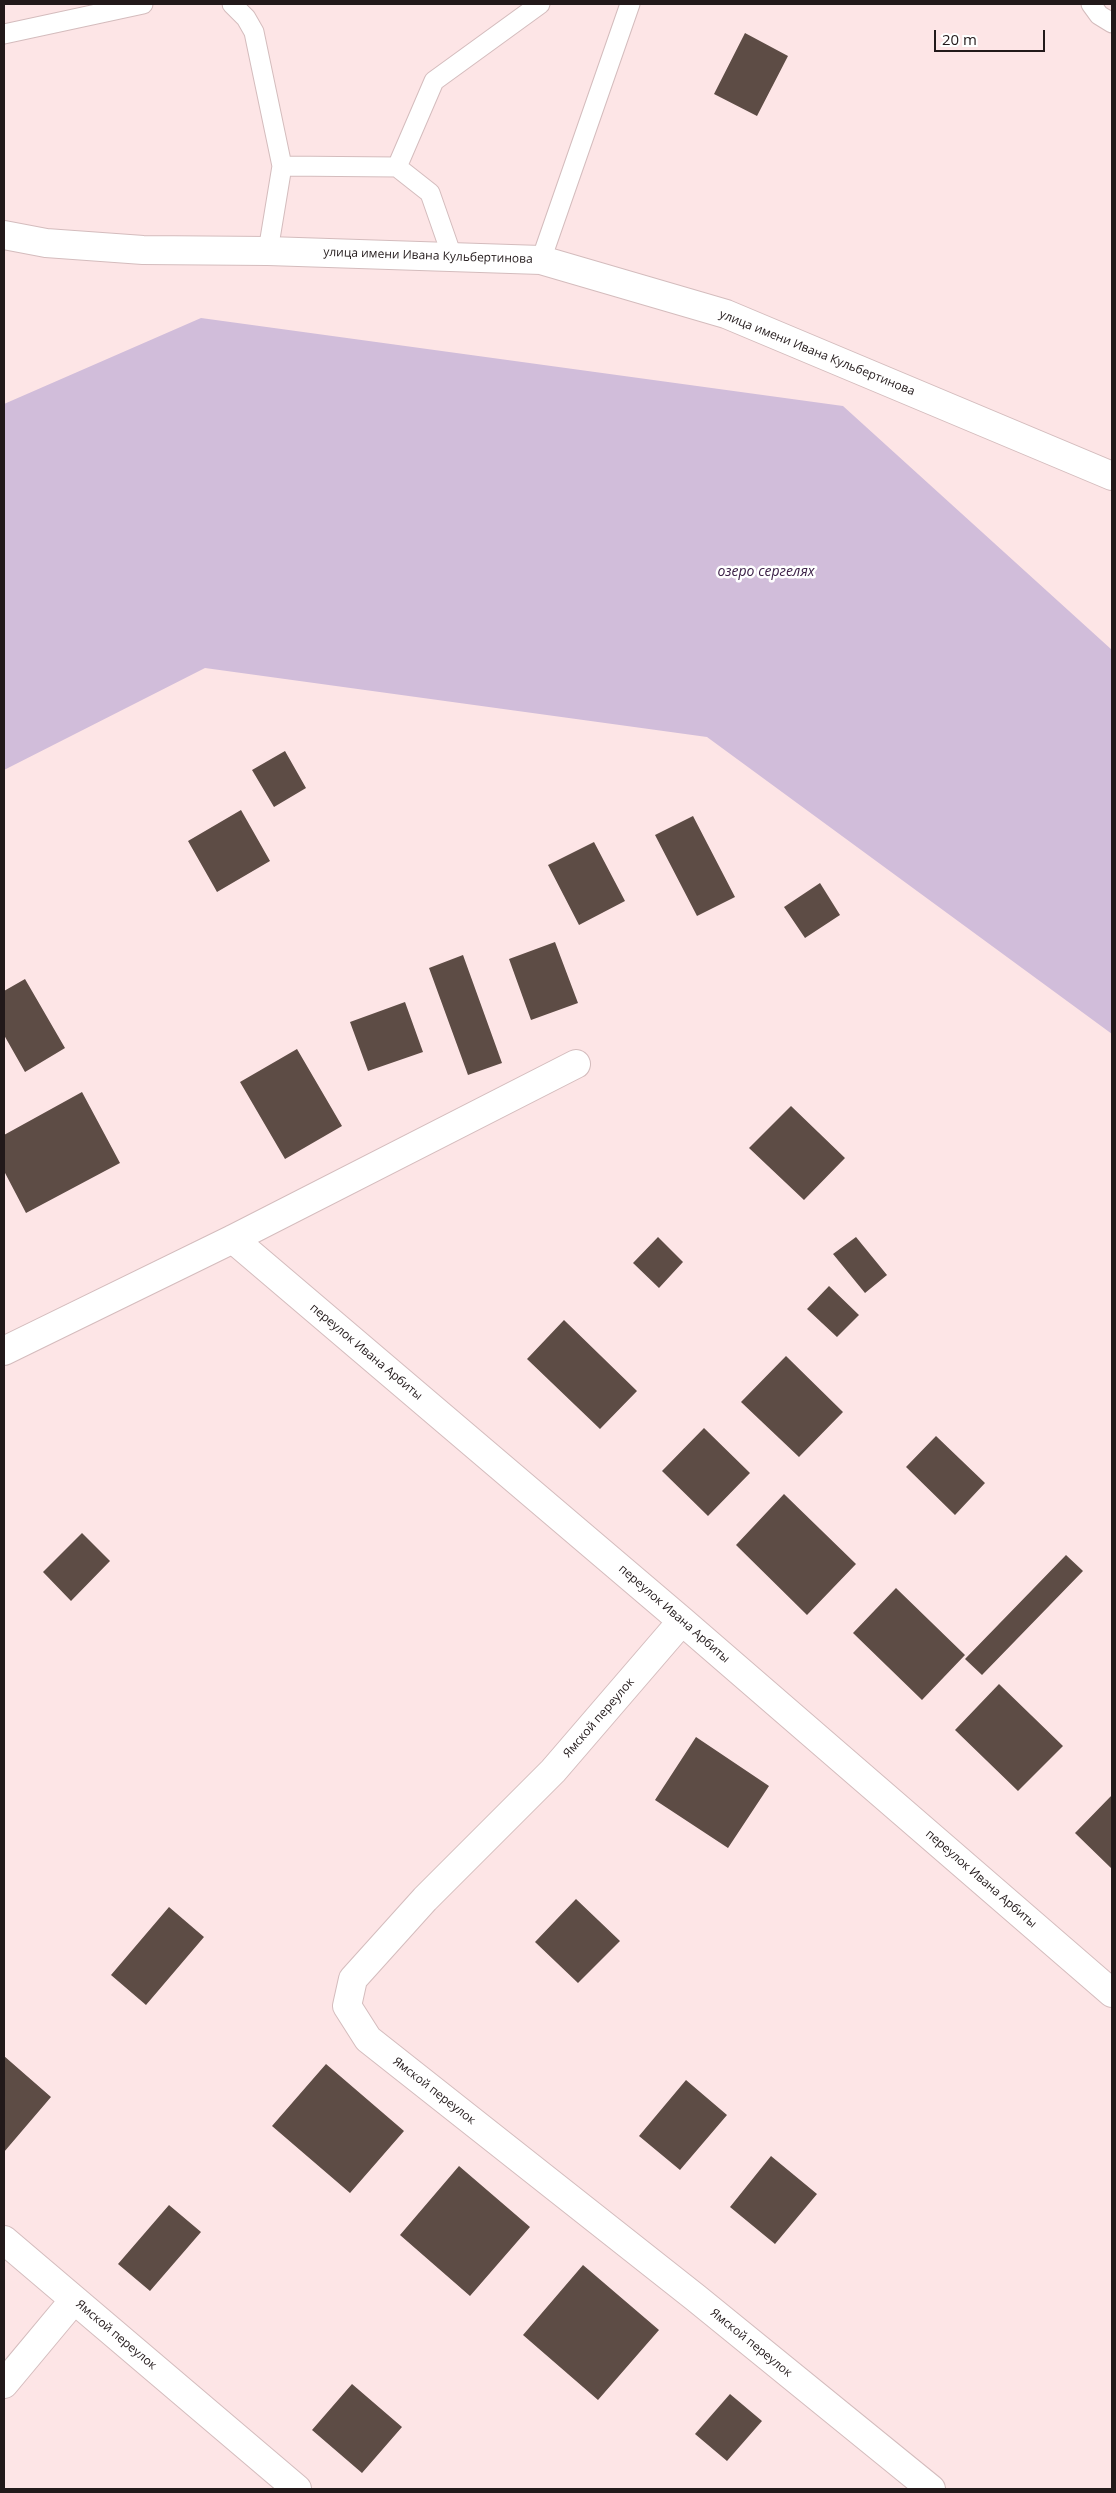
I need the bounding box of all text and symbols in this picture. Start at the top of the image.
scale bar [936,20,1047,52]
text: 20 m [942,29,977,49]
street label: улица имени Ивана Кульбертинова [323,245,533,267]
street label: улица имени Ивана Кульбертинова [717,307,917,399]
water label: озеро сергелях [717,564,815,580]
street label: переулок Ивана Арбиты [307,1301,425,1403]
street label: переулок Ивана Арбиты [616,1562,732,1666]
street label: Ямской переулок [560,1675,638,1761]
street label: переулок Ивана Арбиты [923,1827,1039,1931]
street label: Ямской переулок [390,2054,478,2128]
street label: Ямской переулок [73,2297,159,2373]
street label: Ямской переулок [707,2306,795,2380]

